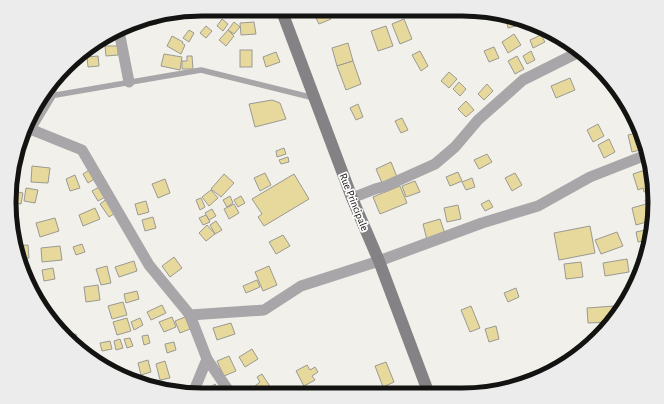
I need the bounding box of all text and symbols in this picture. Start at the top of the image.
street label: Rue Principale [337,172,371,232]

